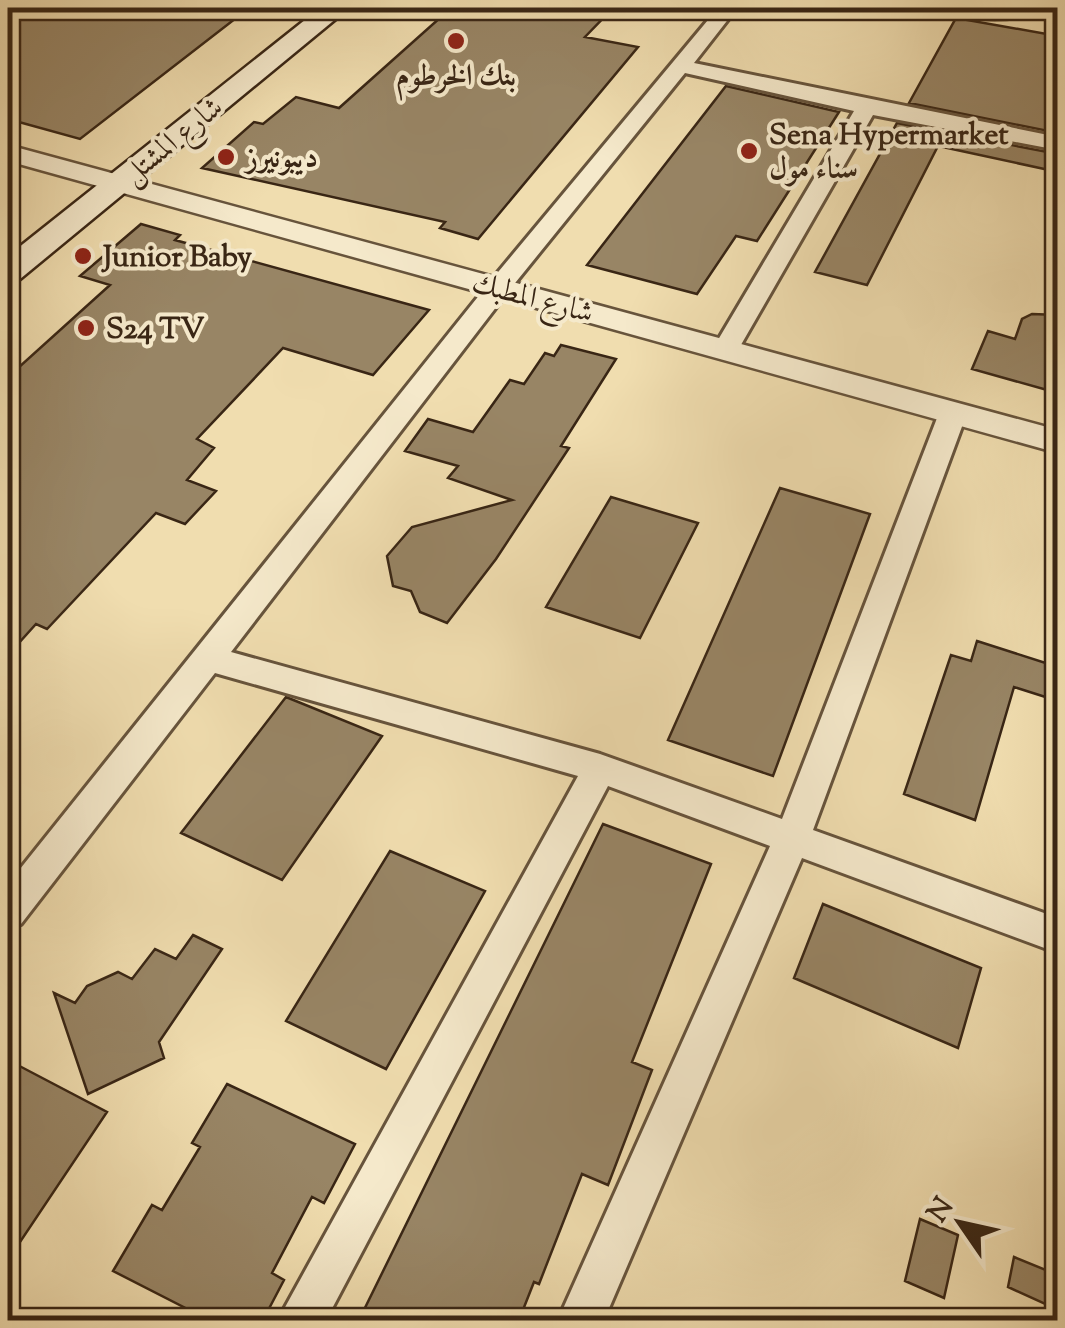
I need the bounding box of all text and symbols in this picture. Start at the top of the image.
marker: بنك الخرطوم [445,30,467,52]
place label: بنك الخرطوم [396,56,516,101]
street label: شارع المشتل [114,88,234,197]
place label: Sena Hypermarket سناء مول [769,115,1009,192]
place label: ديبونيرز [243,138,318,181]
marker: Sena Hypermarket سناء مول [738,140,760,162]
marker: ديبونيرز [215,146,237,168]
place label: Junior Baby [101,237,252,280]
marker: Junior Baby [72,245,94,267]
street label: شارع المطبك [467,263,598,337]
place label: S24 TV [106,309,205,352]
marker: S24 TV [75,317,97,339]
north arrow [910,1173,1010,1273]
text: N [919,1190,965,1231]

